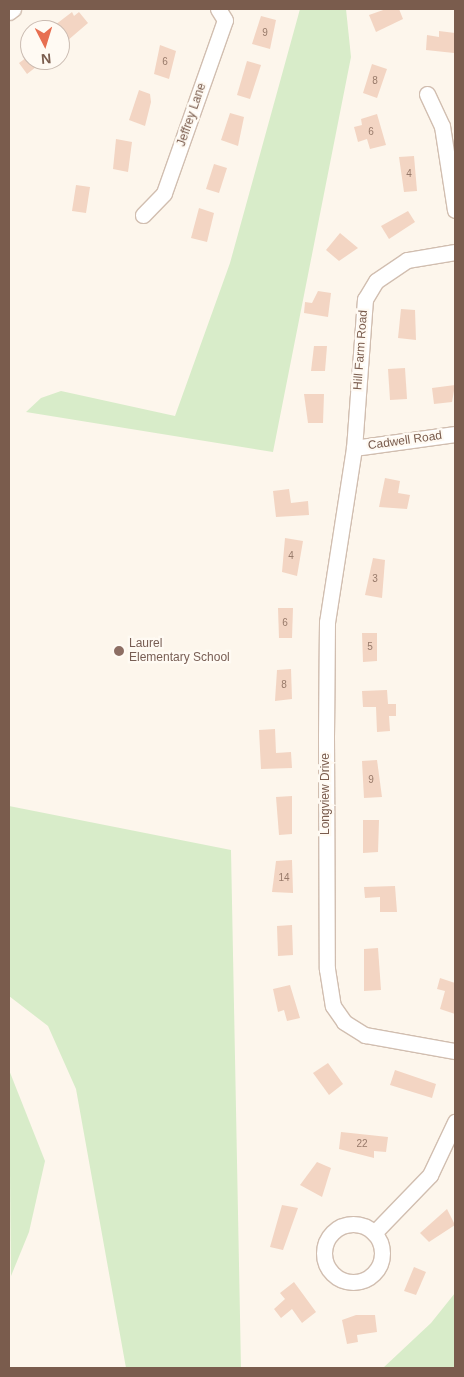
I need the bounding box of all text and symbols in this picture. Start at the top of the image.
north arrow [20,20,70,70]
house number: 9 [262,27,268,39]
text: N [40,51,52,67]
house number: 6 [162,56,168,68]
house number: 8 [372,75,378,87]
street label: Jeffrey Lane [174,82,210,148]
house number: 6 [368,126,374,138]
house number: 4 [406,168,412,180]
street label: Hill Farm Road [351,310,371,390]
street label: Cadwell Road [367,429,443,453]
house number: 4 [288,550,294,562]
house number: 3 [372,573,378,585]
house number: 6 [282,617,288,629]
place label: Laurel Elementary School [129,637,230,665]
house number: 5 [367,641,373,653]
marker: Laurel Elementary School [113,645,125,657]
house number: 8 [281,679,287,691]
street label: Longview Drive [319,753,333,835]
house number: 9 [368,774,374,786]
house number: 14 [278,872,290,884]
house number: 22 [356,1138,368,1150]

